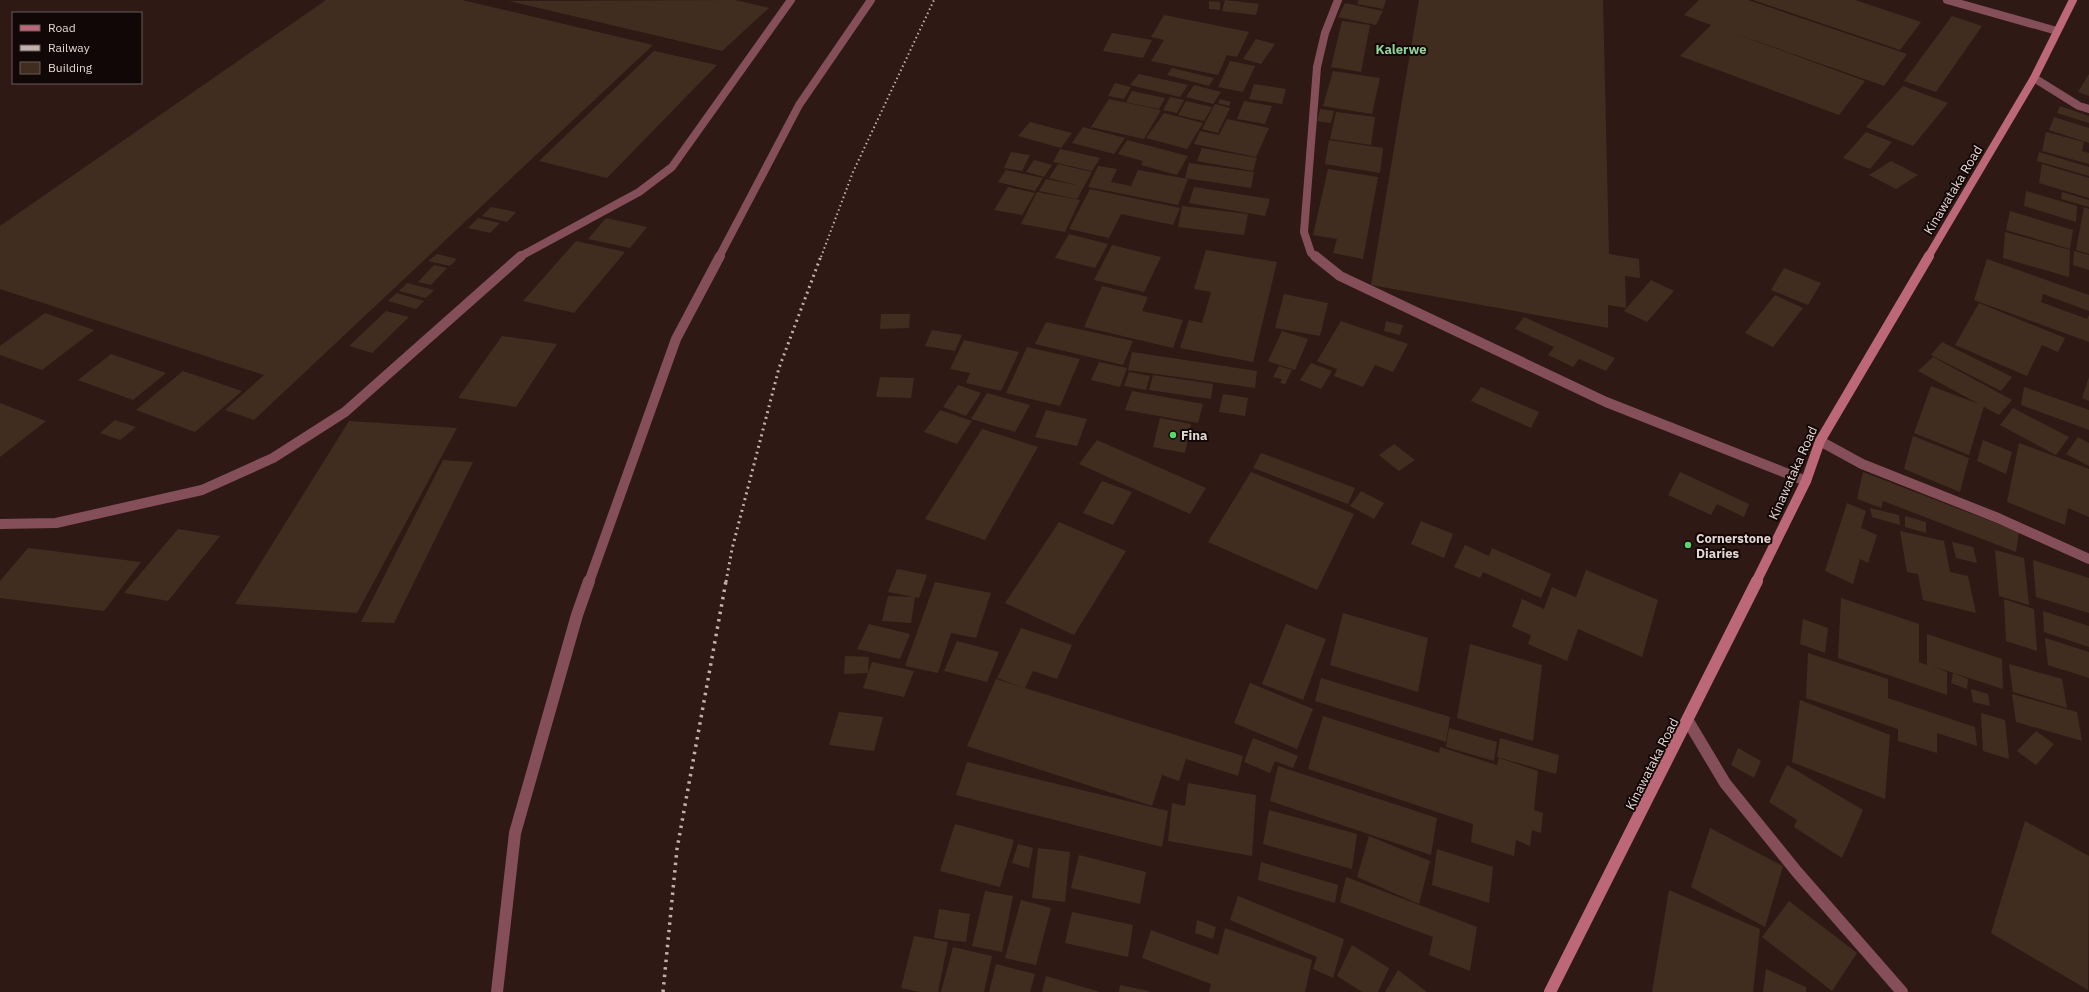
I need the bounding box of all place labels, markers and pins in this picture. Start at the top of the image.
place label: Fina [1181,427,1207,444]
marker: Fina [1168,430,1178,440]
place label: Cornerstone Diaries [1696,530,1771,562]
marker: Cornerstone Diaries [1683,540,1693,550]

